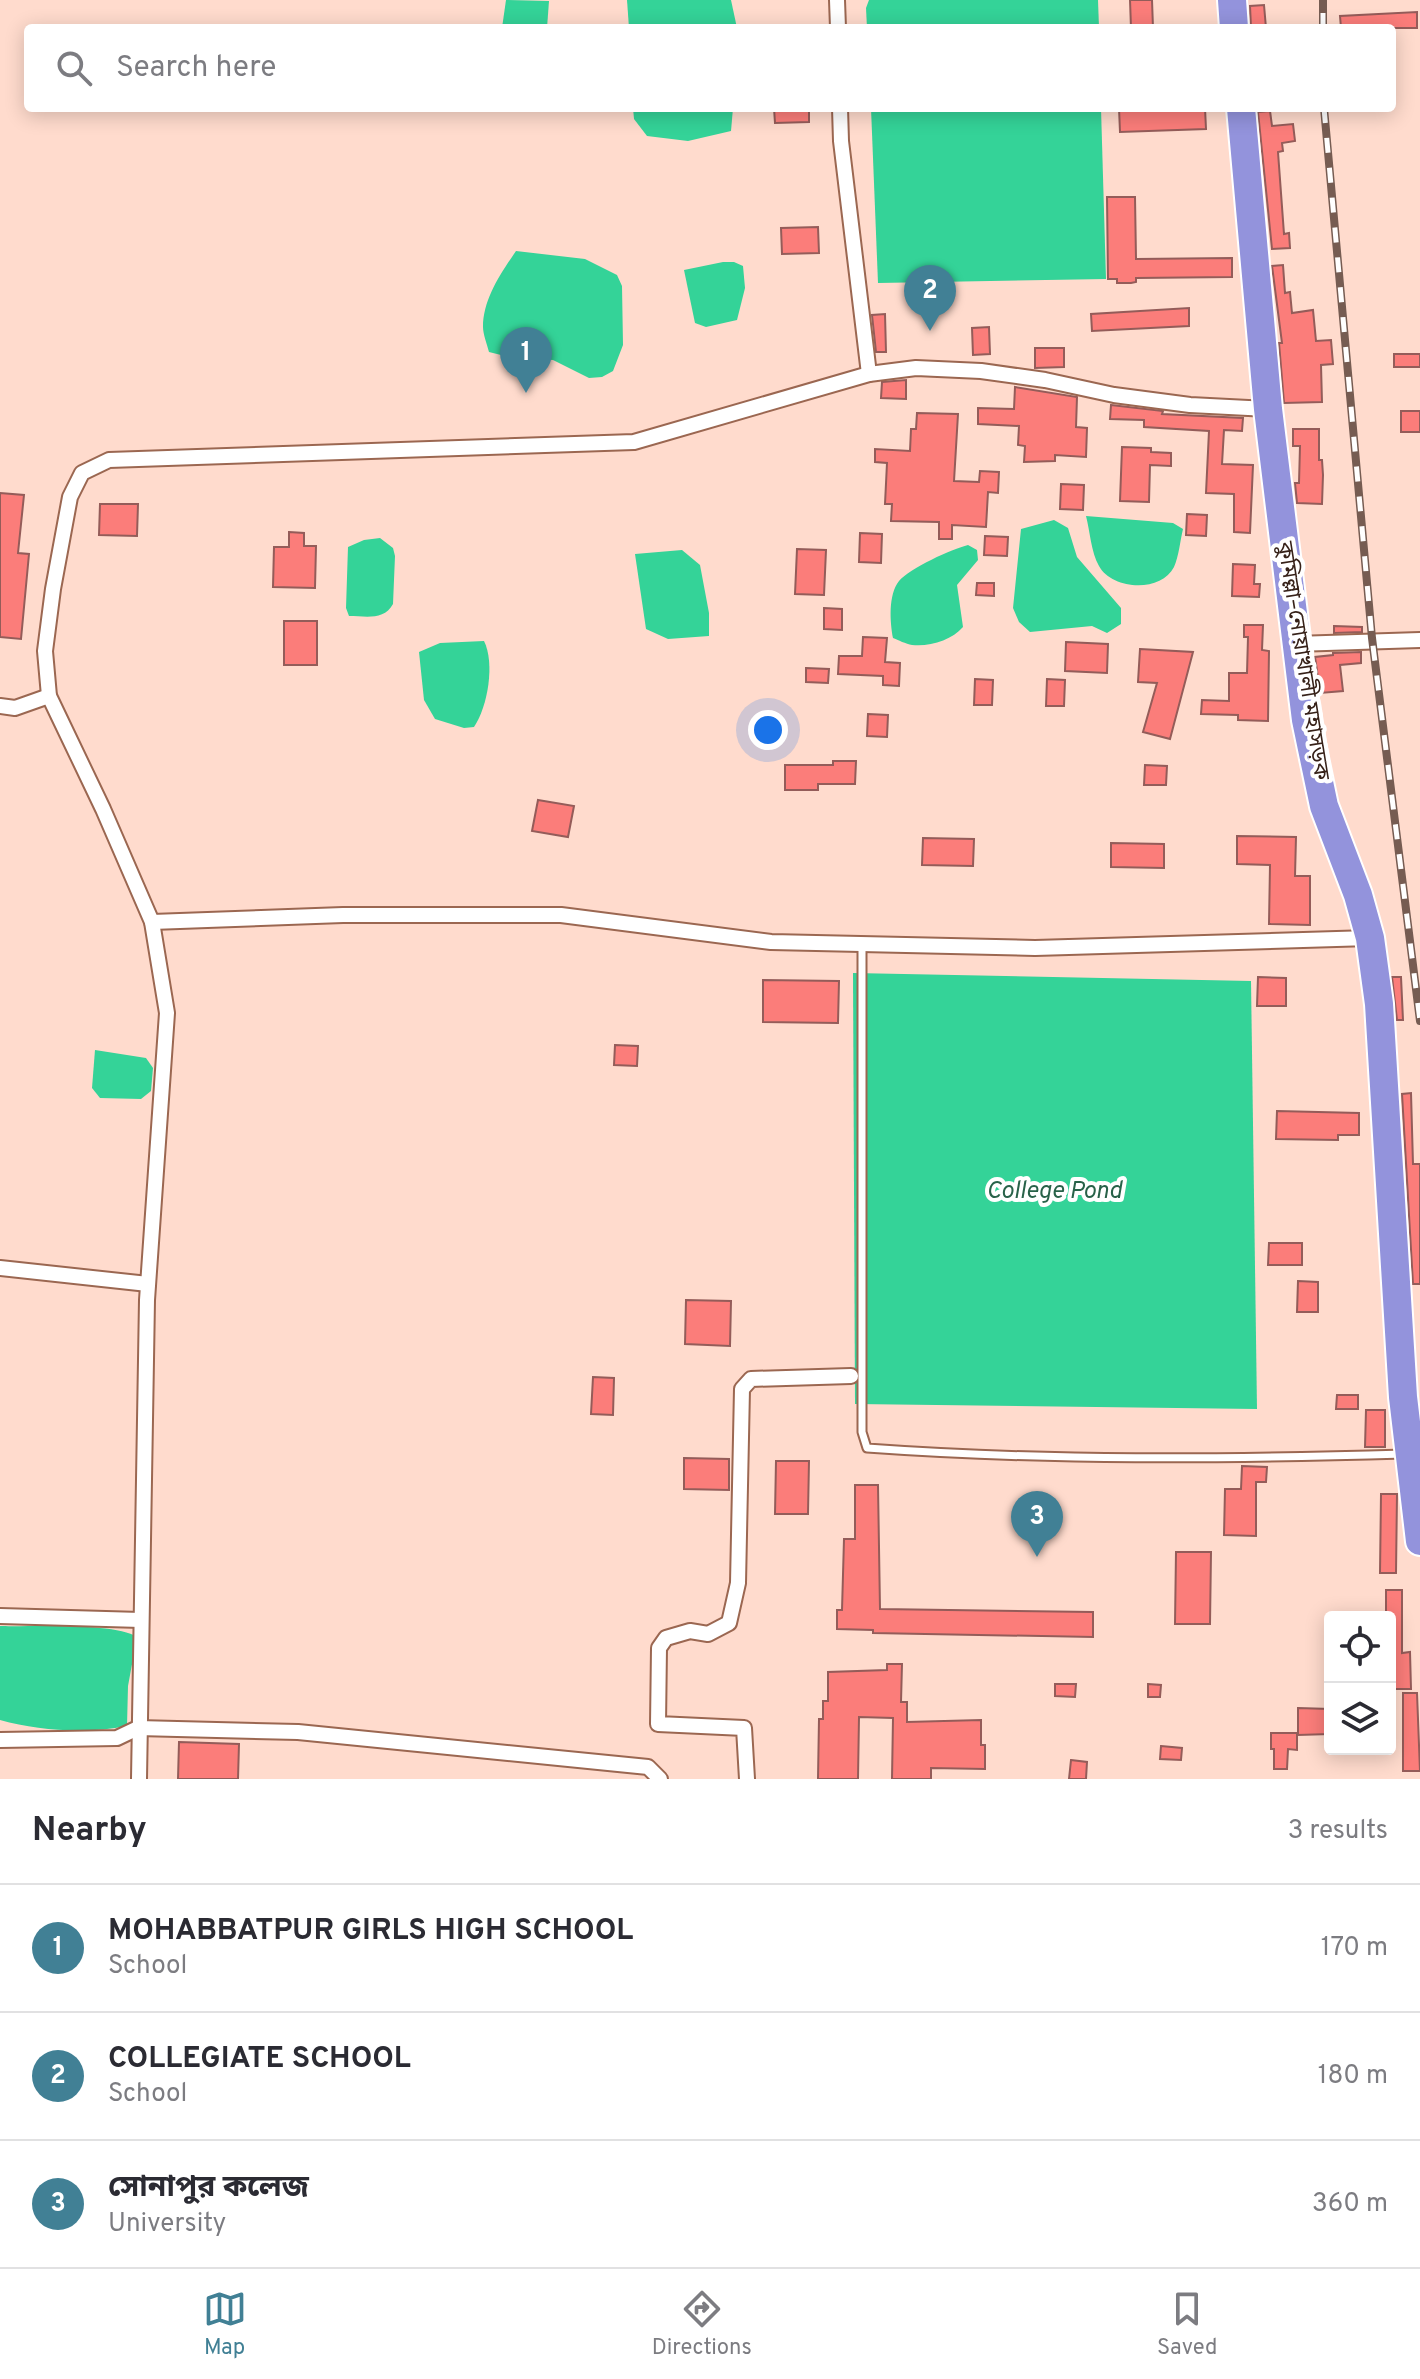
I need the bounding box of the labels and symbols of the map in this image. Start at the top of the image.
pin: 2 [904,265,956,331]
pin: 1 [500,327,552,393]
street label: কুমিল্লা–নোয়াখালী মহাসড়ক [1270,539,1335,782]
your location [748,710,788,750]
water label: College Pond [986,1177,1124,1207]
pin: 3 [1011,1491,1063,1557]

